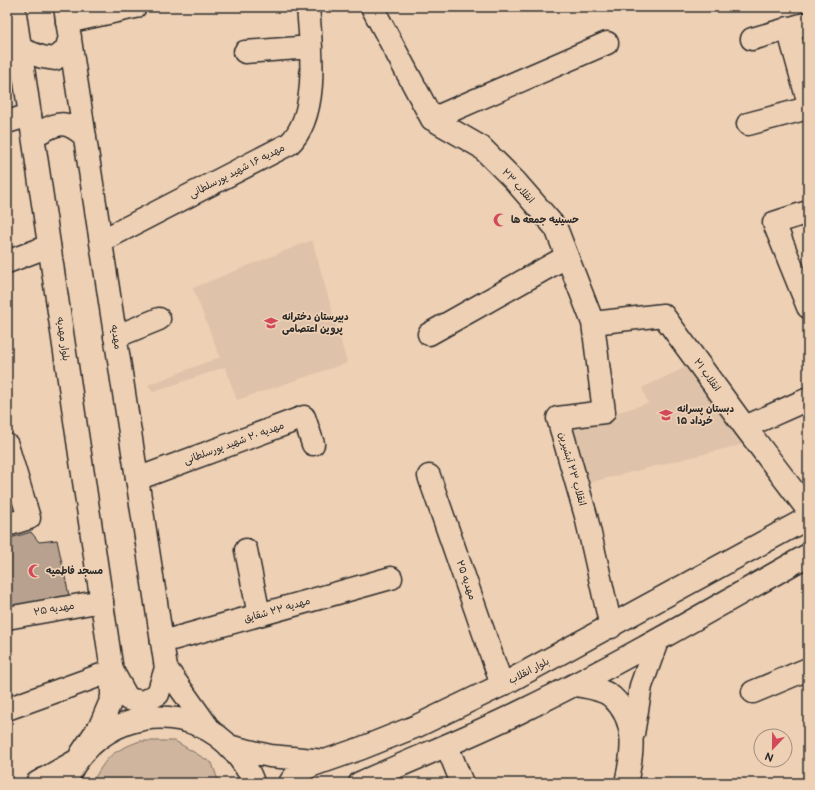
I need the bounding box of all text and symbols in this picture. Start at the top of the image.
street label: مهدیه ۱۶ شهید پورسلطانی [187,142,287,201]
street label: انقلاب ۲۳ [499,166,537,206]
mosque icon: حسینیه جمعه ها [492,212,508,228]
place label: حسینیه جمعه ها [511,214,579,226]
place label: دبیرستان دخترانه پروین اعتصامی [282,311,349,336]
school or university icon: دبیرستان دخترانه پروین اعتصامی [263,315,279,331]
street label: بلوار مهدیه [54,316,72,362]
street label: مهدیه [108,324,124,350]
street label: انقلاب ۲۱ [691,356,723,394]
place label: دبستان پسرانه ۱۵ خرداد [677,403,734,427]
school or university icon: دبستان پسرانه ۱۵ خرداد [658,407,674,423]
street label: مهدیه ۲۰ شهید پورسلطانی [182,419,286,468]
street label: انقلاب ۲۳ آبشیرین [556,431,588,507]
street label: مهدیه ۲۵ [454,559,478,602]
mosque icon: مسجد فاطمیه [27,563,43,579]
place label: مسجد فاطمیه [46,565,103,577]
street label: مهدیه ۲۲ شقایق [242,595,312,625]
street label: مهدیه ۲۵ [33,599,76,618]
street label: بلوار انقلاب [507,655,551,687]
north arrow [753,728,793,768]
text: N [763,749,776,764]

